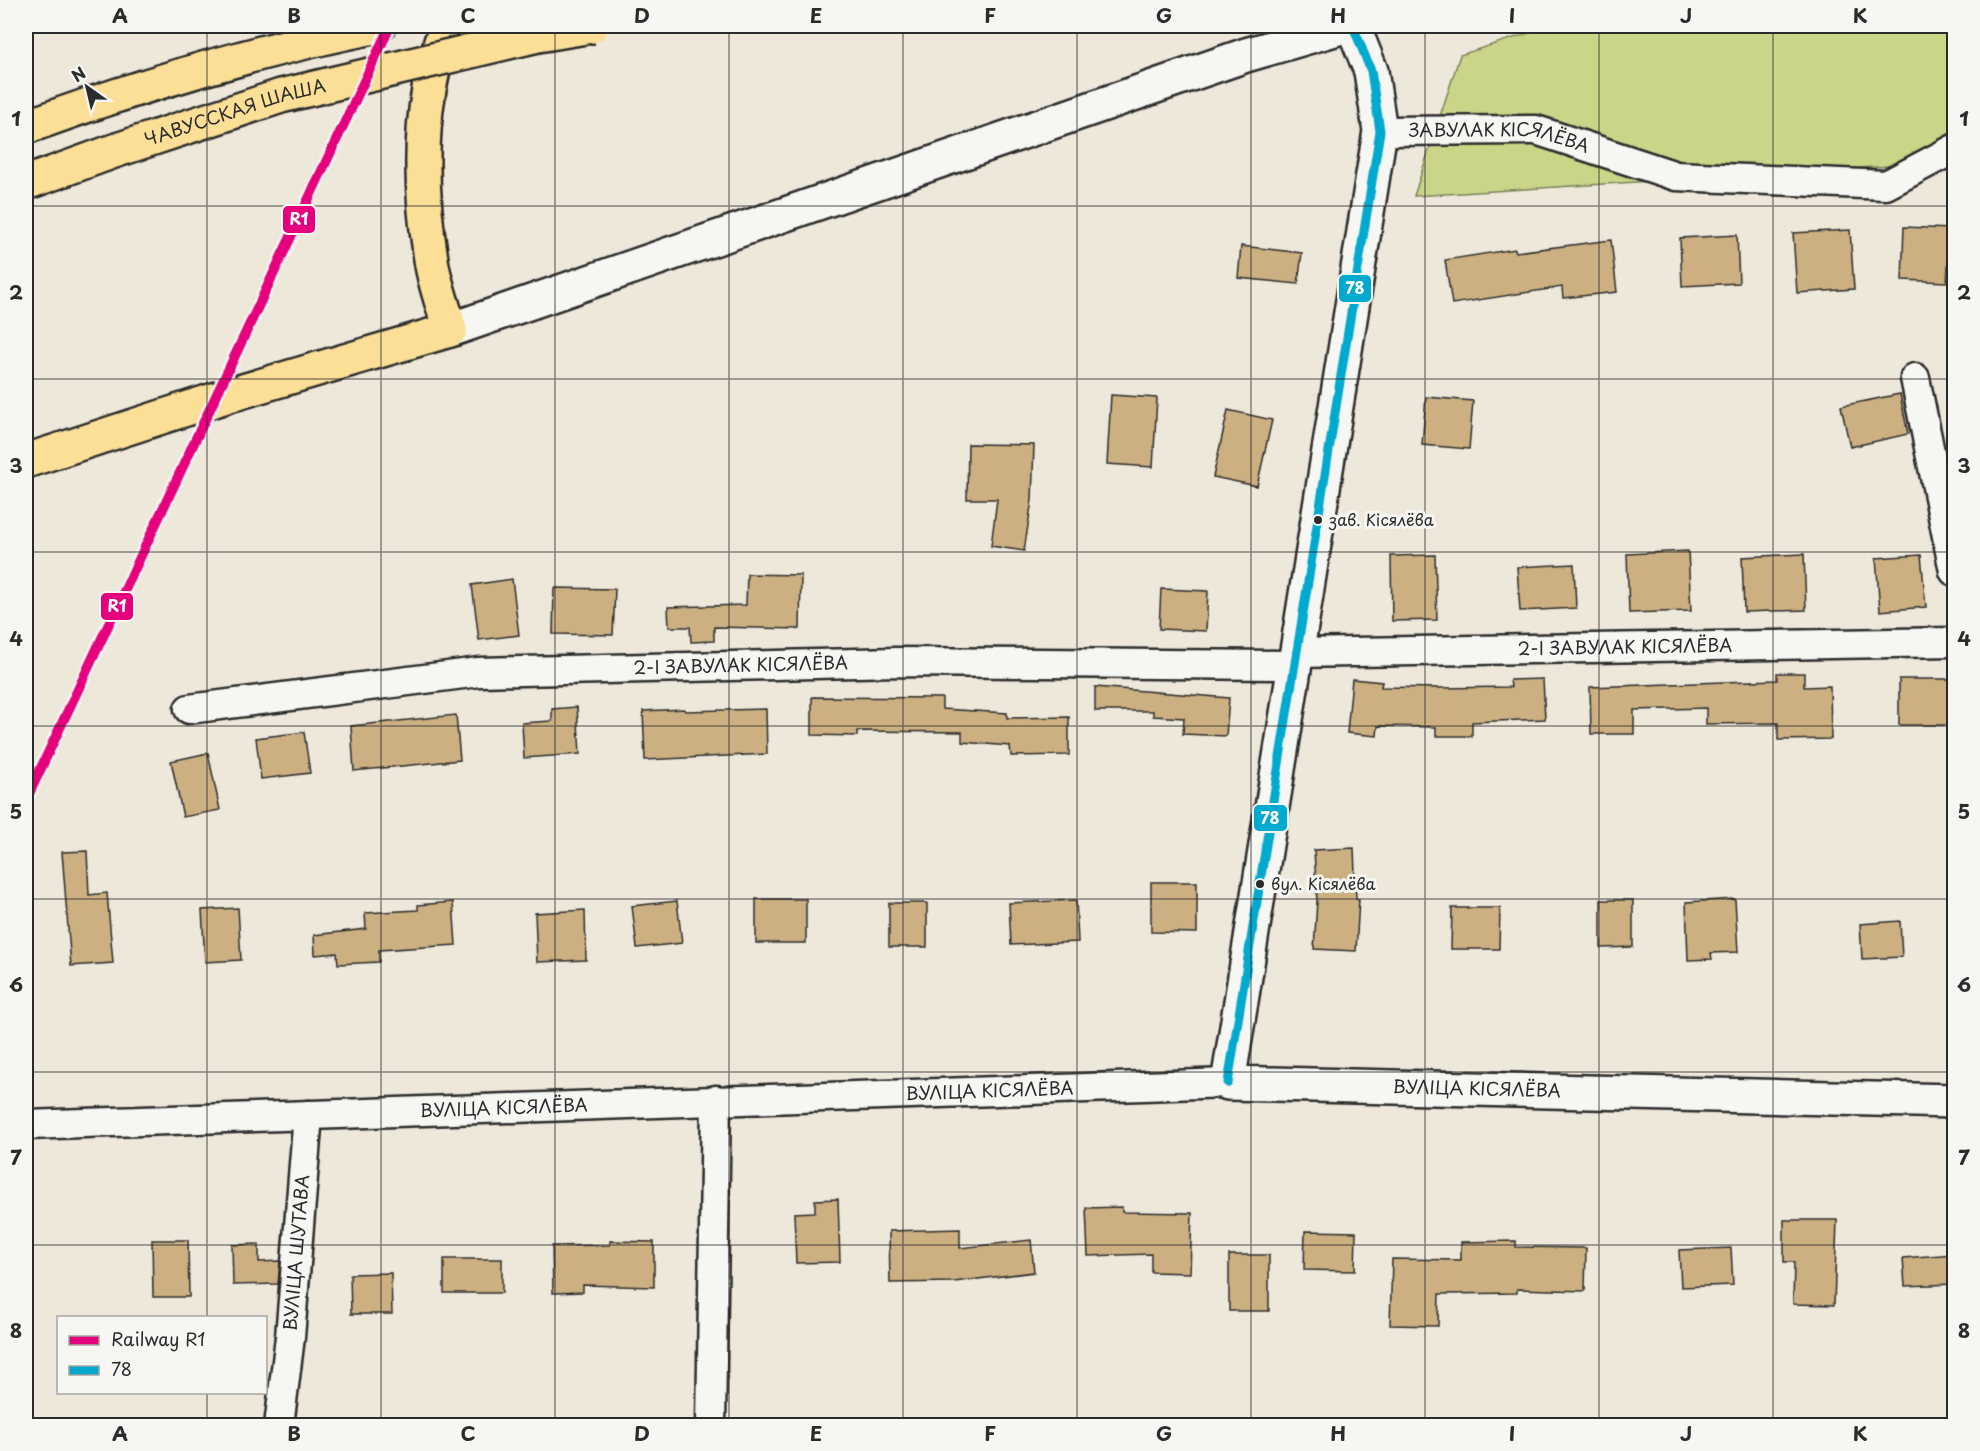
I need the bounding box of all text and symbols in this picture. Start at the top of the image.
text: A [112,0,128,30]
text: B [287,0,301,30]
text: C [460,0,476,30]
text: D [634,0,650,30]
text: E [810,0,822,30]
text: F [984,0,996,30]
text: G [1156,0,1172,30]
text: H [1330,0,1346,30]
text: I [1509,0,1515,30]
text: J [1680,0,1692,30]
text: K [1853,0,1868,30]
north arrow [57,57,117,117]
text: N [66,60,90,87]
street label: ЧАВУССКАЯ ШАША [141,71,328,152]
text: 1 [11,103,21,133]
text: 1 [1959,103,1969,133]
street label: ЗАВУЛАК КІСЯЛЁВА [1409,114,1593,159]
line badge: R1 [282,205,316,234]
text: R1 [290,206,309,230]
line badge: 78 [1338,274,1372,303]
text: 78 [1345,275,1365,299]
text: 2 [9,277,23,307]
text: 2 [1957,277,1971,307]
text: 3 [9,450,23,480]
text: 3 [1957,450,1971,480]
place label: зав. Кісялёва [1328,507,1434,531]
marker: зав. Кісялёва [1312,514,1324,526]
line badge: R1 [100,592,134,621]
text: R1 [108,593,127,617]
text: 4 [9,623,23,653]
text: 4 [1957,623,1971,653]
street label: 2-І ЗАВУЛАК КІСЯЛЁВА [1517,631,1732,661]
street label: 2-І ЗАВУЛАК КІСЯЛЁВА [633,648,848,680]
text: 5 [10,796,22,826]
text: 5 [1958,796,1970,826]
line badge: 78 [1253,804,1288,832]
text: 78 [1260,805,1280,829]
place label: вул. Кісялёва [1271,871,1376,895]
marker: вул. Кісялёва [1254,878,1266,890]
text: 6 [9,969,23,999]
text: 6 [1957,969,1971,999]
street label: ВУЛІЦА КІСЯЛЁВА [1392,1072,1561,1103]
street label: ВУЛІЦА КІСЯЛЁВА [905,1073,1074,1106]
street label: ВУЛІЦА КІСЯЛЁВА [419,1090,588,1123]
text: 7 [10,1142,22,1172]
text: 7 [1958,1142,1970,1172]
street label: ВУЛІЦА ШУТАВА [276,1174,315,1332]
text: 8 [10,1315,22,1345]
text: 8 [1958,1315,1970,1345]
legend [57,1316,267,1394]
text: Railway R1 [111,1325,205,1352]
text: 78 [111,1355,132,1382]
text: A [112,1418,128,1448]
text: B [287,1418,301,1448]
text: C [460,1418,476,1448]
text: D [634,1418,650,1448]
text: E [810,1418,822,1448]
text: F [984,1418,996,1448]
text: G [1156,1418,1172,1448]
text: H [1330,1418,1346,1448]
text: I [1509,1418,1515,1448]
text: J [1680,1418,1692,1448]
text: K [1853,1418,1868,1448]

